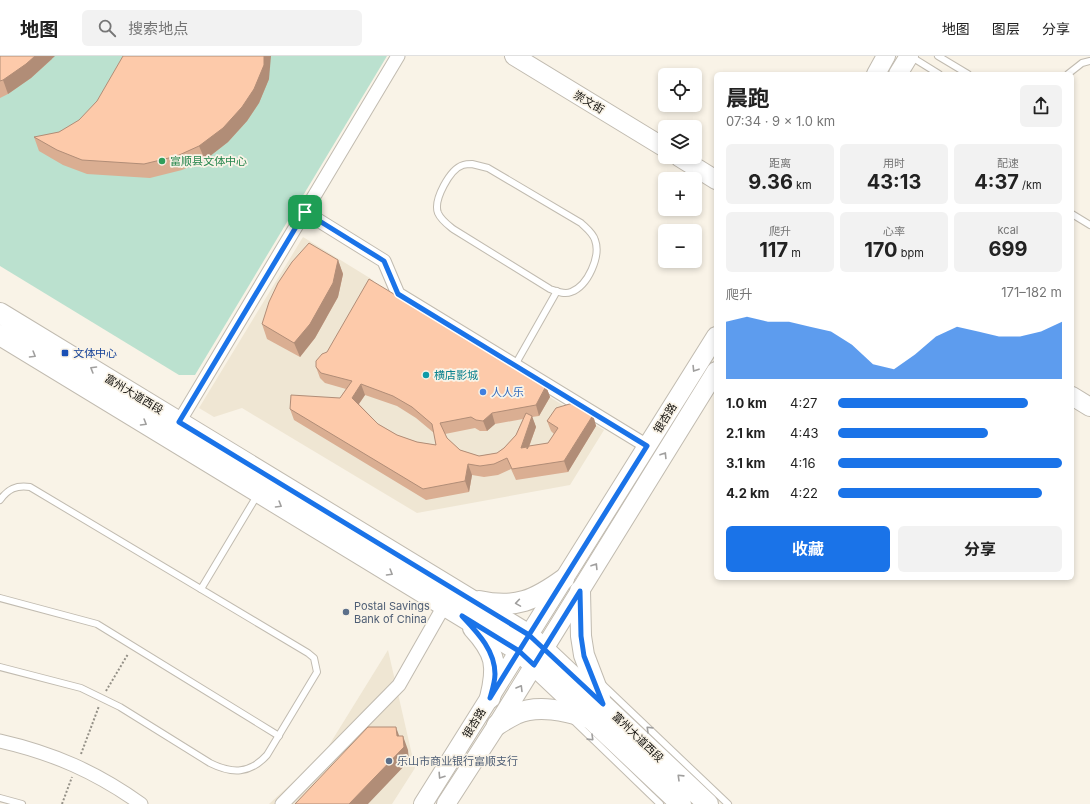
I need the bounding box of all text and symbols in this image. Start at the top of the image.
search box [82,10,362,46]
icon: search [96,17,118,39]
text: 地图 [20,18,58,41]
text: 搜索地点 [128,19,188,38]
text: 地图 [942,20,970,37]
text: 图层 [992,20,1020,37]
text: 分享 [1042,20,1070,37]
map controls [658,68,702,268]
button: locate [658,68,702,112]
text: 晨跑 [726,85,770,111]
button: share [1020,85,1062,127]
street label: 崇文街 [571,88,607,116]
text: 07:34 · 9 × 1.0 km [726,113,835,129]
button: layers [658,120,702,164]
place label: 富顺县文体中心 [170,154,247,168]
marker: 富顺县文体中心 [157,156,167,166]
text: 距离 [769,156,791,170]
text: 用时 [883,156,905,170]
text: 配速 [997,156,1019,170]
text: 9.36 [748,170,793,194]
text: 43:13 [867,170,921,194]
text: 4:37 [974,170,1019,194]
button: + [658,172,702,216]
text: km [793,178,812,192]
text: /km [1019,178,1042,192]
pin [288,195,322,229]
icon: arrive [294,201,316,223]
text: kcal [997,223,1019,237]
button: − [658,224,702,268]
text: 爬升 [769,224,791,238]
text: 心率 [883,224,905,238]
text: 699 [989,237,1027,261]
text: 117 [759,238,788,262]
text: 170 [864,238,898,262]
text: m [788,246,801,260]
text: bpm [898,246,924,260]
text: 171–182 m [1001,284,1062,300]
text: 爬升 [726,286,752,302]
place label: 文体中心 [73,346,117,360]
marker: 文体中心 [60,348,70,358]
one-way arrow [29,350,36,358]
one-way arrow [693,365,700,372]
one-way arrow [90,367,97,374]
place label: 横店影城 [434,368,478,382]
marker: 横店影城 [421,370,431,380]
street label: 富州大道西段 [102,371,166,417]
place label: 人人乐 [491,385,524,399]
marker: 人人乐 [478,387,488,397]
text: 1.0 km [726,395,767,411]
text: 4:27 [790,395,817,411]
street label: 银杏路 [650,400,680,436]
one-way arrow [140,418,147,425]
text: 2.1 km [726,425,765,441]
text: 4:43 [790,425,819,441]
one-way arrow [659,452,667,459]
text: 3.1 km [726,455,765,471]
text: 4:16 [790,455,816,471]
text: 4.2 km [726,485,769,501]
text: 4:22 [790,485,818,501]
one-way arrow [275,500,282,508]
button: 收藏 [726,526,890,572]
button: 分享 [898,526,1062,572]
one-way arrow [591,563,598,570]
one-way arrow [386,568,393,575]
one-way arrow [515,598,521,607]
place label: Postal Savings Bank of China [354,599,430,626]
marker: Postal Savings Bank of China [341,607,351,617]
one-way arrow [515,685,522,692]
street label: 银杏路 [459,705,489,741]
street label: 富州大道西段 [609,709,667,765]
one-way arrow [646,726,654,734]
one-way arrow [586,733,594,741]
place label: 乐山市商业银行富顺支行 [397,754,518,768]
marker: 乐山市商业银行富顺支行 [384,756,394,766]
one-way arrow [438,772,446,779]
one-way arrow [677,774,685,782]

